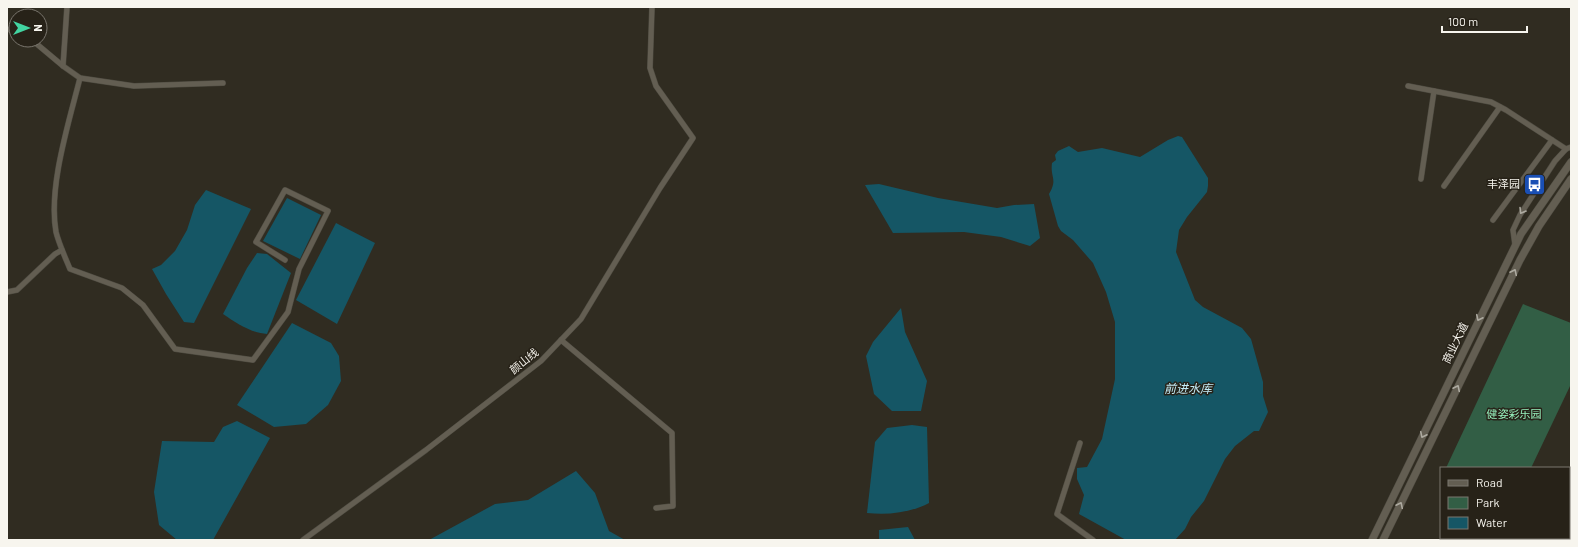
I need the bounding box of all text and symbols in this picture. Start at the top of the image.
north arrow [8,8,48,48]
scale bar [1442,8,1527,34]
text: 100 m [1448,14,1478,28]
text: N [32,24,45,32]
bus stop icon: 丰泽园 [1522,171,1548,197]
place label: 丰泽园 [1487,177,1520,190]
one-way arrow [1520,207,1527,214]
one-way arrow [1509,268,1517,276]
one-way arrow [1476,314,1484,321]
street label: 商业大道 [1439,320,1470,365]
street label: 颜山线 [507,345,541,376]
water label: 前进水库 [1164,381,1214,395]
one-way arrow [1452,385,1460,393]
park label: 健姿彩乐园 [1487,407,1542,420]
one-way arrow [1420,431,1428,438]
legend [1440,467,1570,539]
text: Road [1476,475,1503,489]
text: Park [1476,495,1500,509]
one-way arrow [1395,502,1403,509]
text: Water [1476,515,1508,529]

